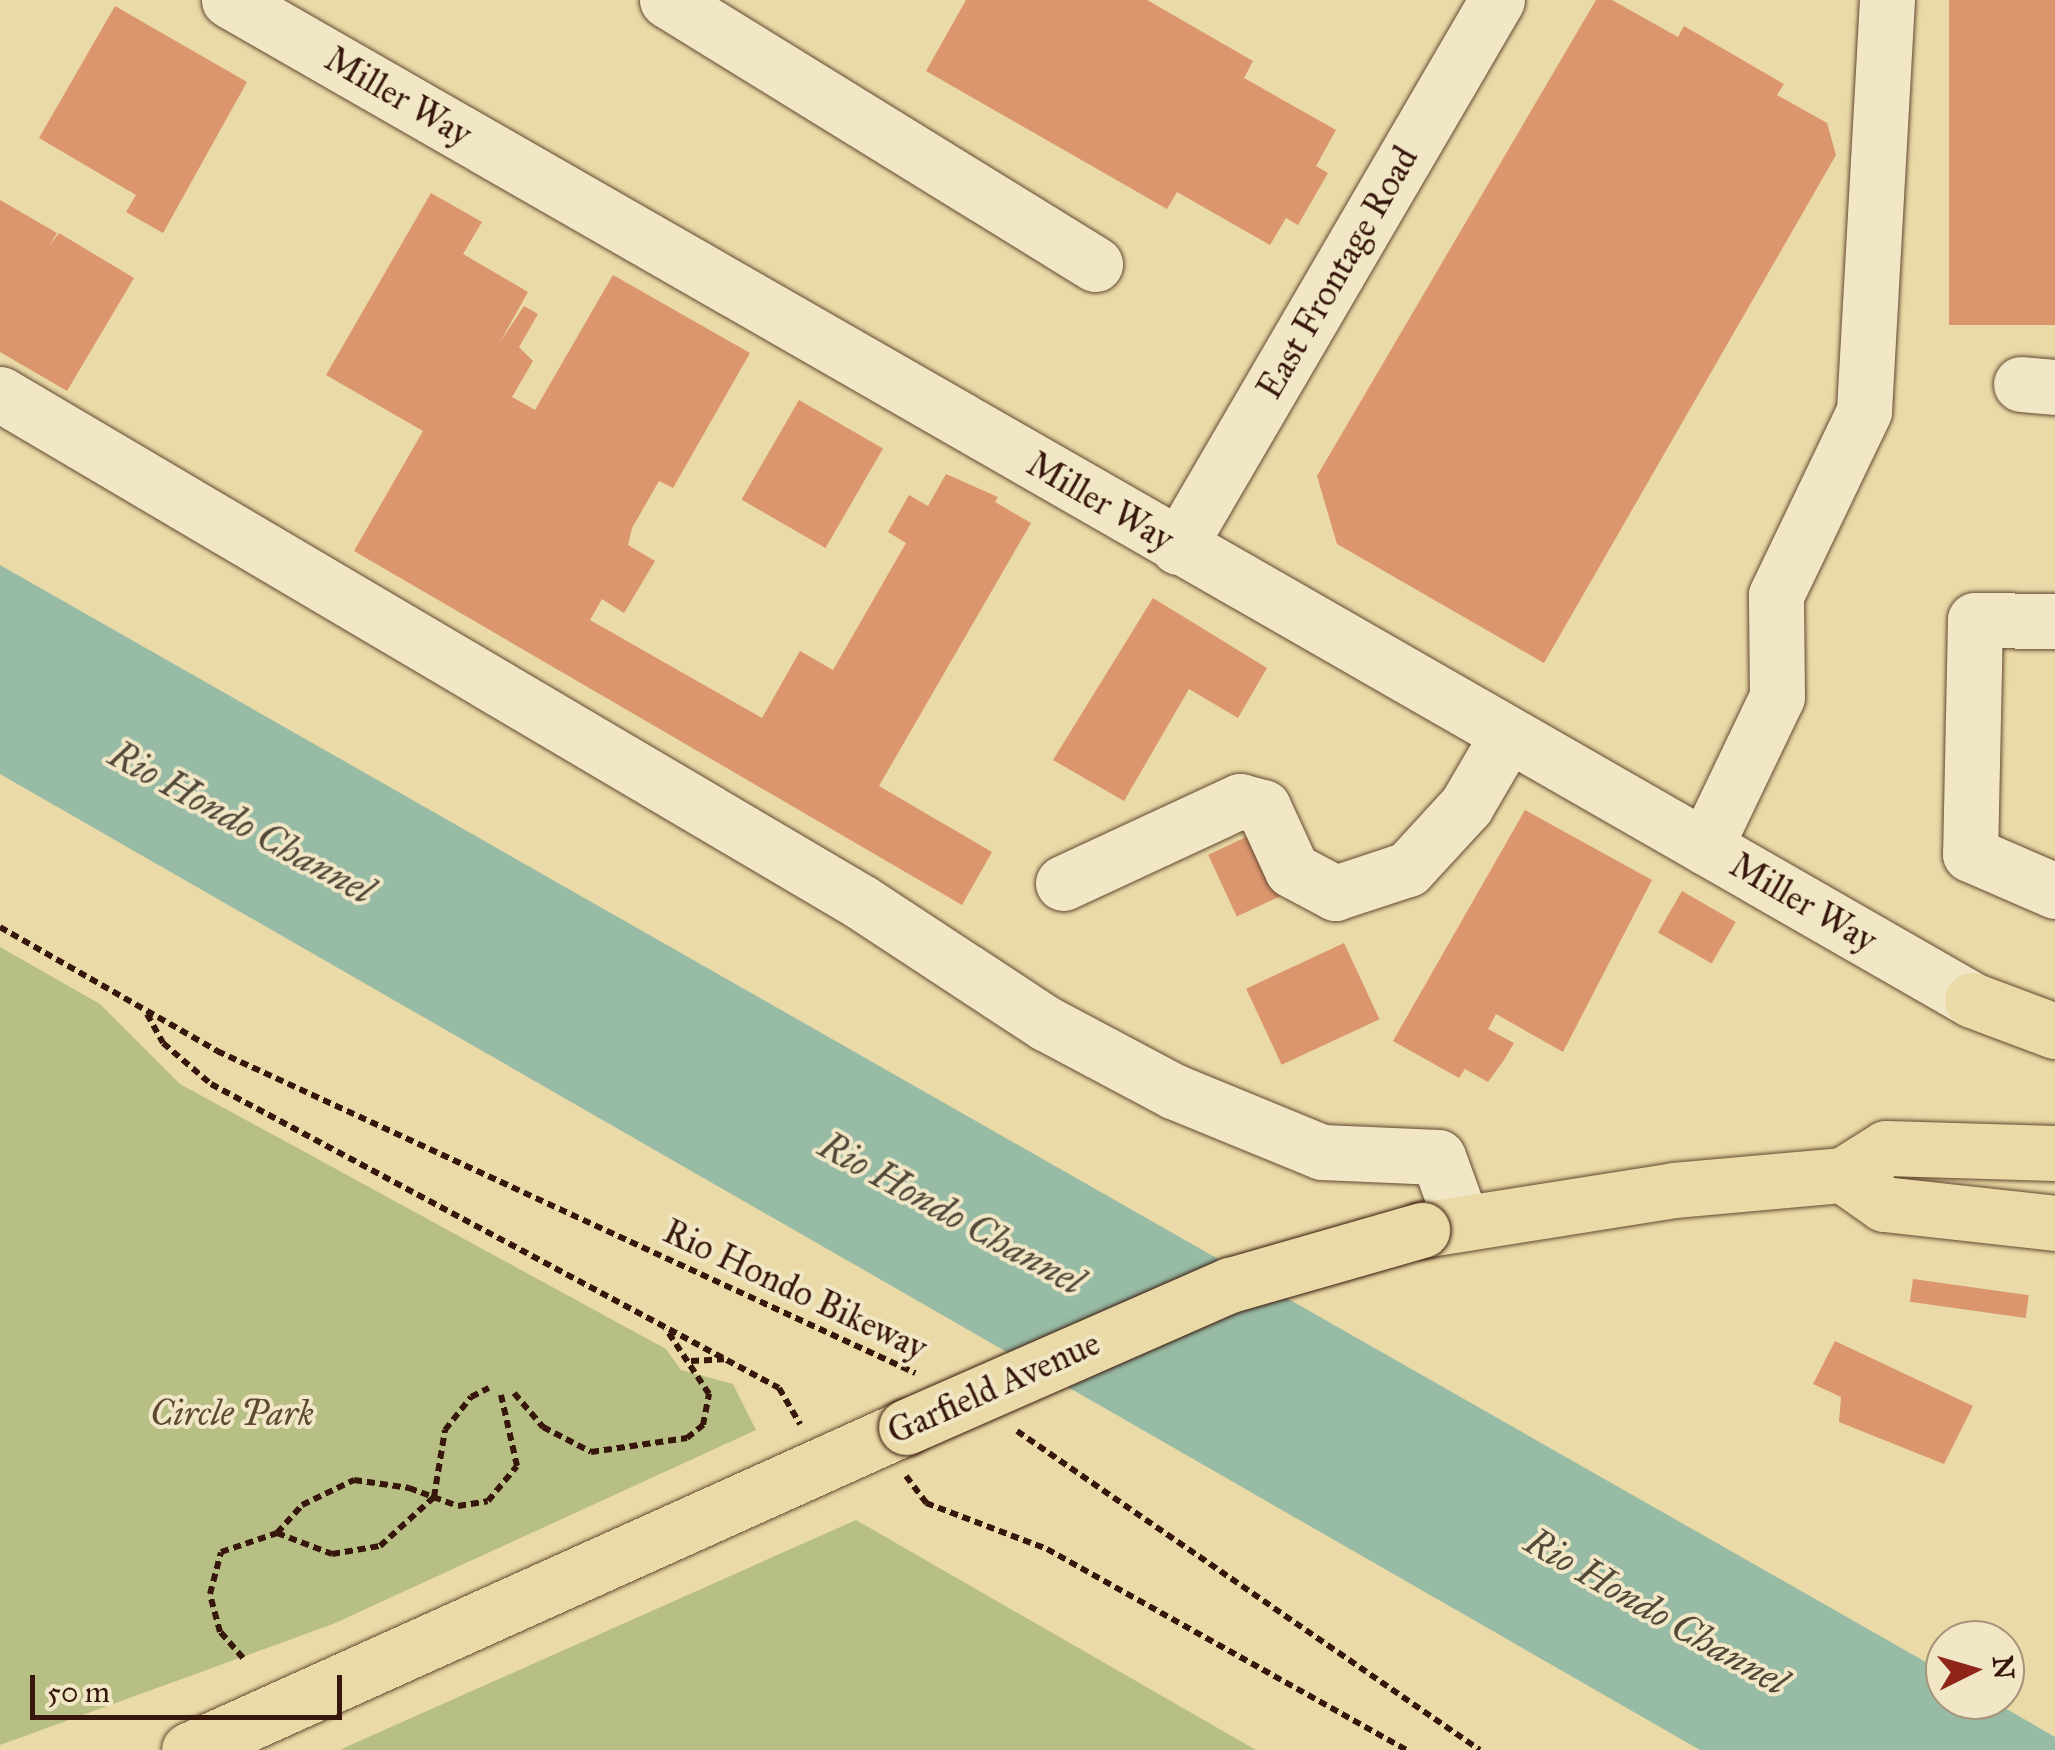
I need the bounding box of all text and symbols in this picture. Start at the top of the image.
street label: Miller Way [317,38,479,156]
street label: East Frontage Road [1249,139,1427,407]
street label: Miller Way [1019,443,1181,561]
water label: Rio Hondo Channel [101,732,381,914]
street label: Miller Way [1722,844,1884,962]
water label: Rio Hondo Channel [811,1123,1091,1305]
street label: Rio Hondo Bikeway [657,1211,933,1369]
street label: Garfield Avenue [881,1322,1107,1454]
park label: Circle Park [150,1393,314,1435]
water label: Rio Hondo Channel [1517,1519,1795,1705]
north arrow [1925,1620,2025,1720]
text: N [1985,1654,2022,1681]
scale bar [35,1655,348,1717]
text: 50 m [47,1674,110,1710]

